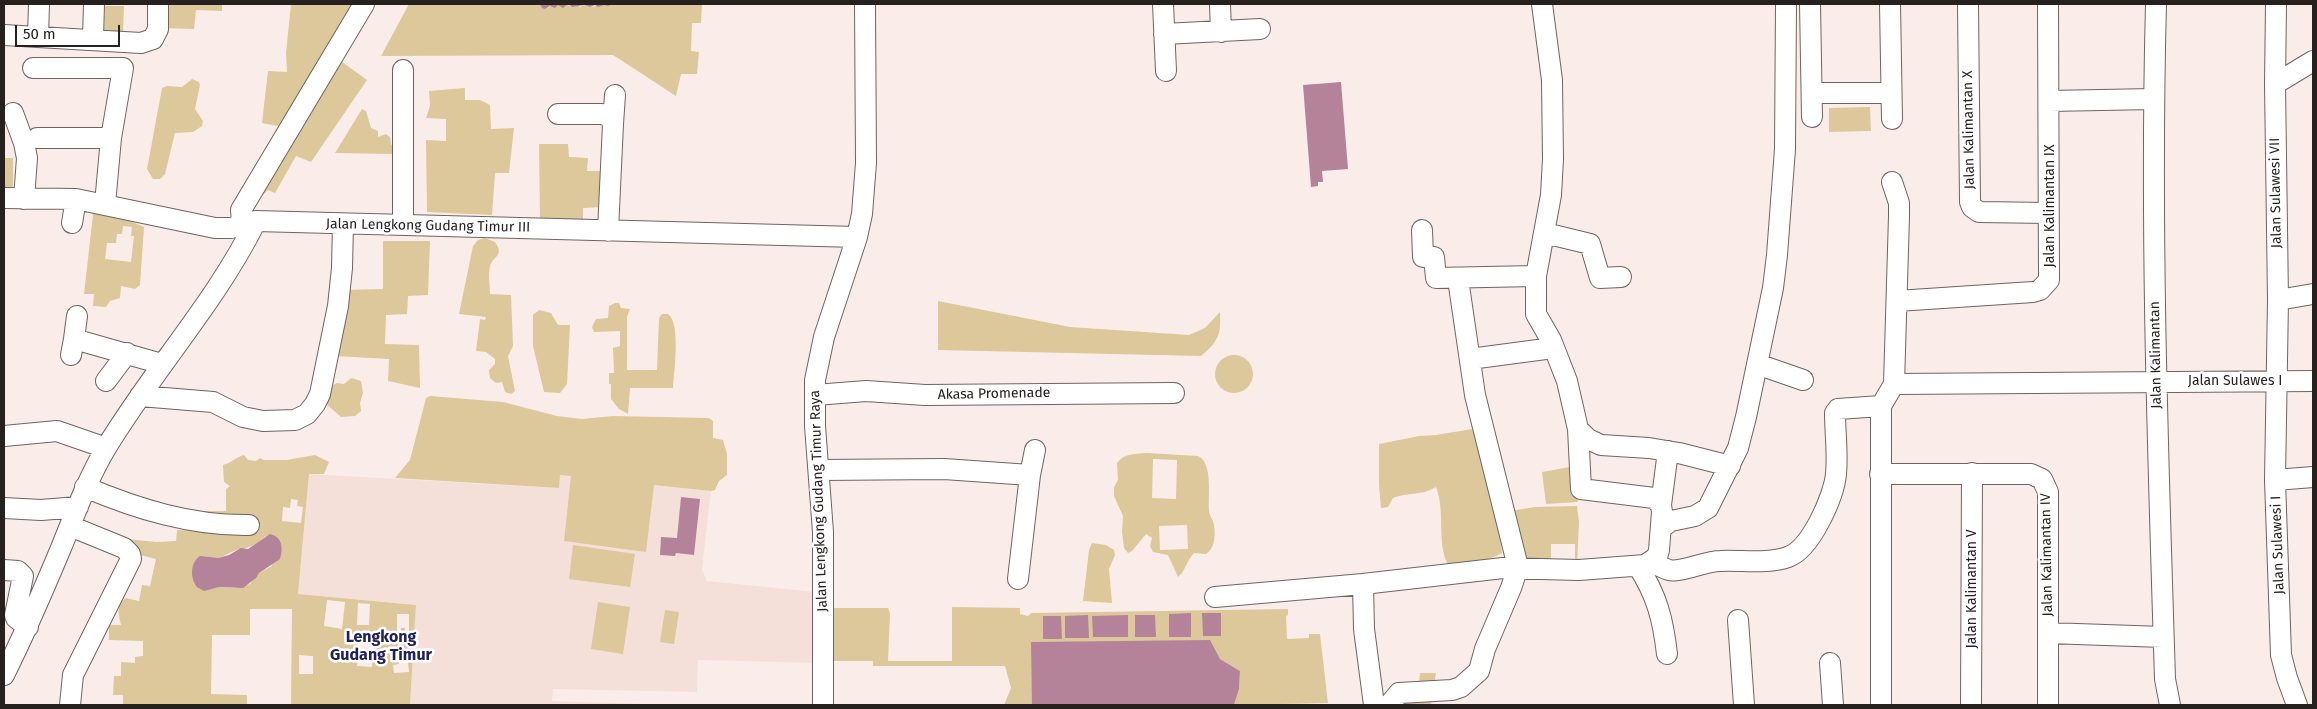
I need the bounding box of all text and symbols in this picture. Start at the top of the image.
scale bar [18,15,122,47]
text: 50 m [23,25,56,43]
street label: Jalan Kalimantan X [1960,70,1978,190]
street label: Jalan Sulawesi VII [2267,138,2285,248]
street label: Jalan Kalimantan IX [2042,145,2058,267]
street label: Jalan Lengkong Gudang Timur III [326,216,530,236]
street label: Jalan Kalimantan [2147,301,2165,409]
street label: Jalan Sulawes I [2188,373,2282,389]
street label: Akasa Promenade [938,385,1050,403]
street label: Jalan Lengkong Gudang Timur Raya [807,390,831,612]
street label: Jalan Kalimantan IV [2038,493,2056,617]
street label: Jalan Sulawesi I [2268,495,2288,595]
street label: Jalan Kalimantan V [1964,529,1980,649]
district label: Lengkong Gudang Timur [330,628,432,666]

